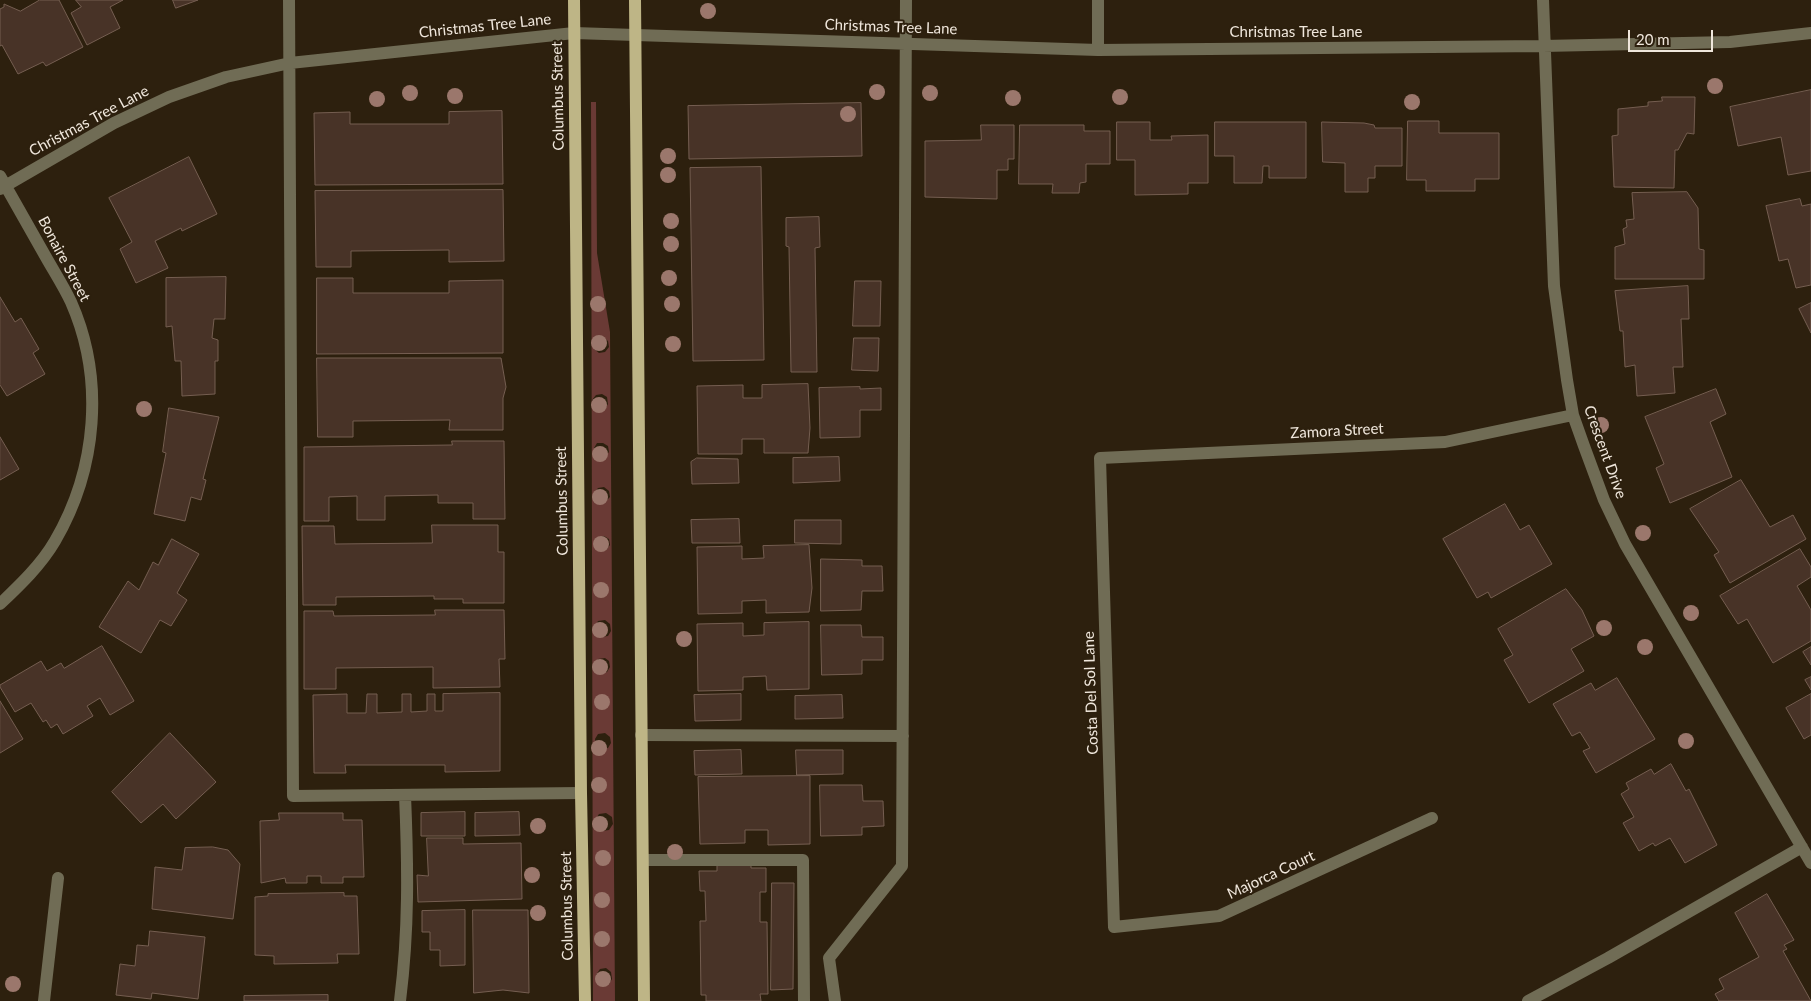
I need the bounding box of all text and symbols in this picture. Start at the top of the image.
street label: Christmas Tree Lane [418,10,552,42]
street label: Christmas Tree Lane [824,16,958,38]
scale bar [1631,20,1716,52]
street label: Christmas Tree Lane [1230,23,1362,41]
text: 20 m [1636,30,1670,48]
street label: Columbus Street [548,41,568,151]
street label: Christmas Tree Lane [26,82,152,160]
street label: Bonaire Street [34,213,94,305]
street label: Crescent Drive [1580,403,1630,501]
street label: Zamora Street [1290,420,1384,442]
street label: Columbus Street [552,446,572,556]
street label: Costa Del Sol Lane [1080,631,1102,755]
street label: Majorca Court [1224,847,1318,903]
street label: Columbus Street [557,851,577,961]

